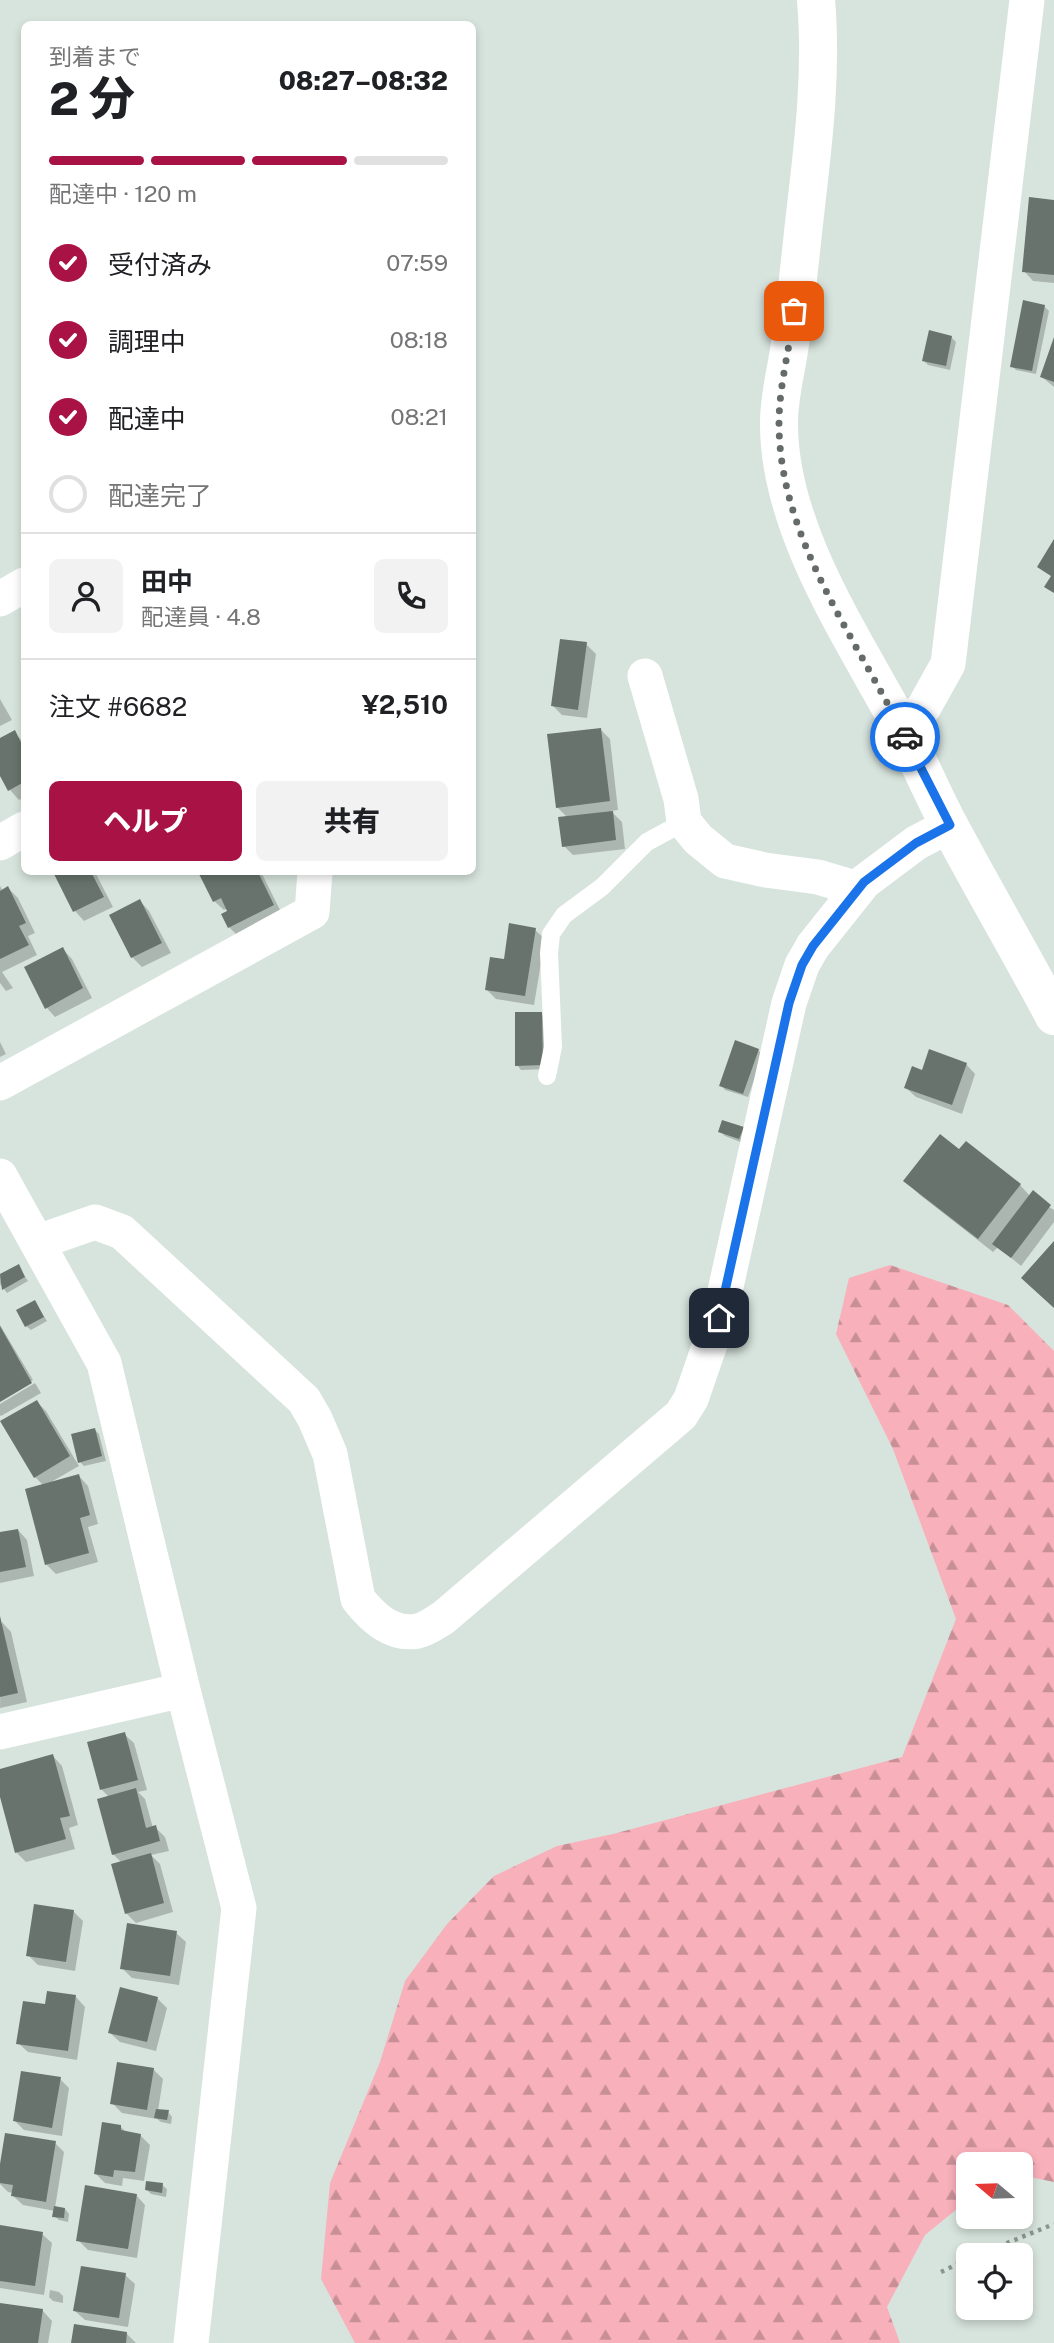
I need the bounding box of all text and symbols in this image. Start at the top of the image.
text: 到着まで [49,43,141,70]
text: 08:27–08:32 [279,65,448,96]
text: 2 分 [49,71,135,125]
text: 配達中 · 120 m [49,180,197,207]
icon: check [49,244,87,282]
text: 受付済み [108,249,212,280]
text: 07:59 [386,249,448,276]
pin [764,281,824,341]
icon: bag [775,292,813,330]
icon: check [49,321,87,359]
text: 調理中 [108,326,186,357]
text: 08:18 [390,326,448,353]
icon: check [49,398,87,436]
text: 配達中 [108,403,186,434]
text: 08:21 [390,403,448,430]
text: 配達完了 [108,480,212,511]
button: person [49,559,123,633]
button: phone [374,559,448,633]
text: 田中 [141,566,193,597]
text: 配達員 · 4.8 [141,603,261,630]
text: ¥2,510 [362,689,448,720]
text: 注文 #6682 [49,691,187,722]
courier [870,702,940,772]
icon: car [886,718,924,756]
button: ヘルプ [49,781,242,861]
button: 共有 [256,781,448,861]
pin [689,1288,749,1348]
icon: home [700,1299,738,1337]
north arrow [956,2152,1032,2230]
map controls [956,2152,1033,2320]
button: locate [956,2243,1033,2320]

